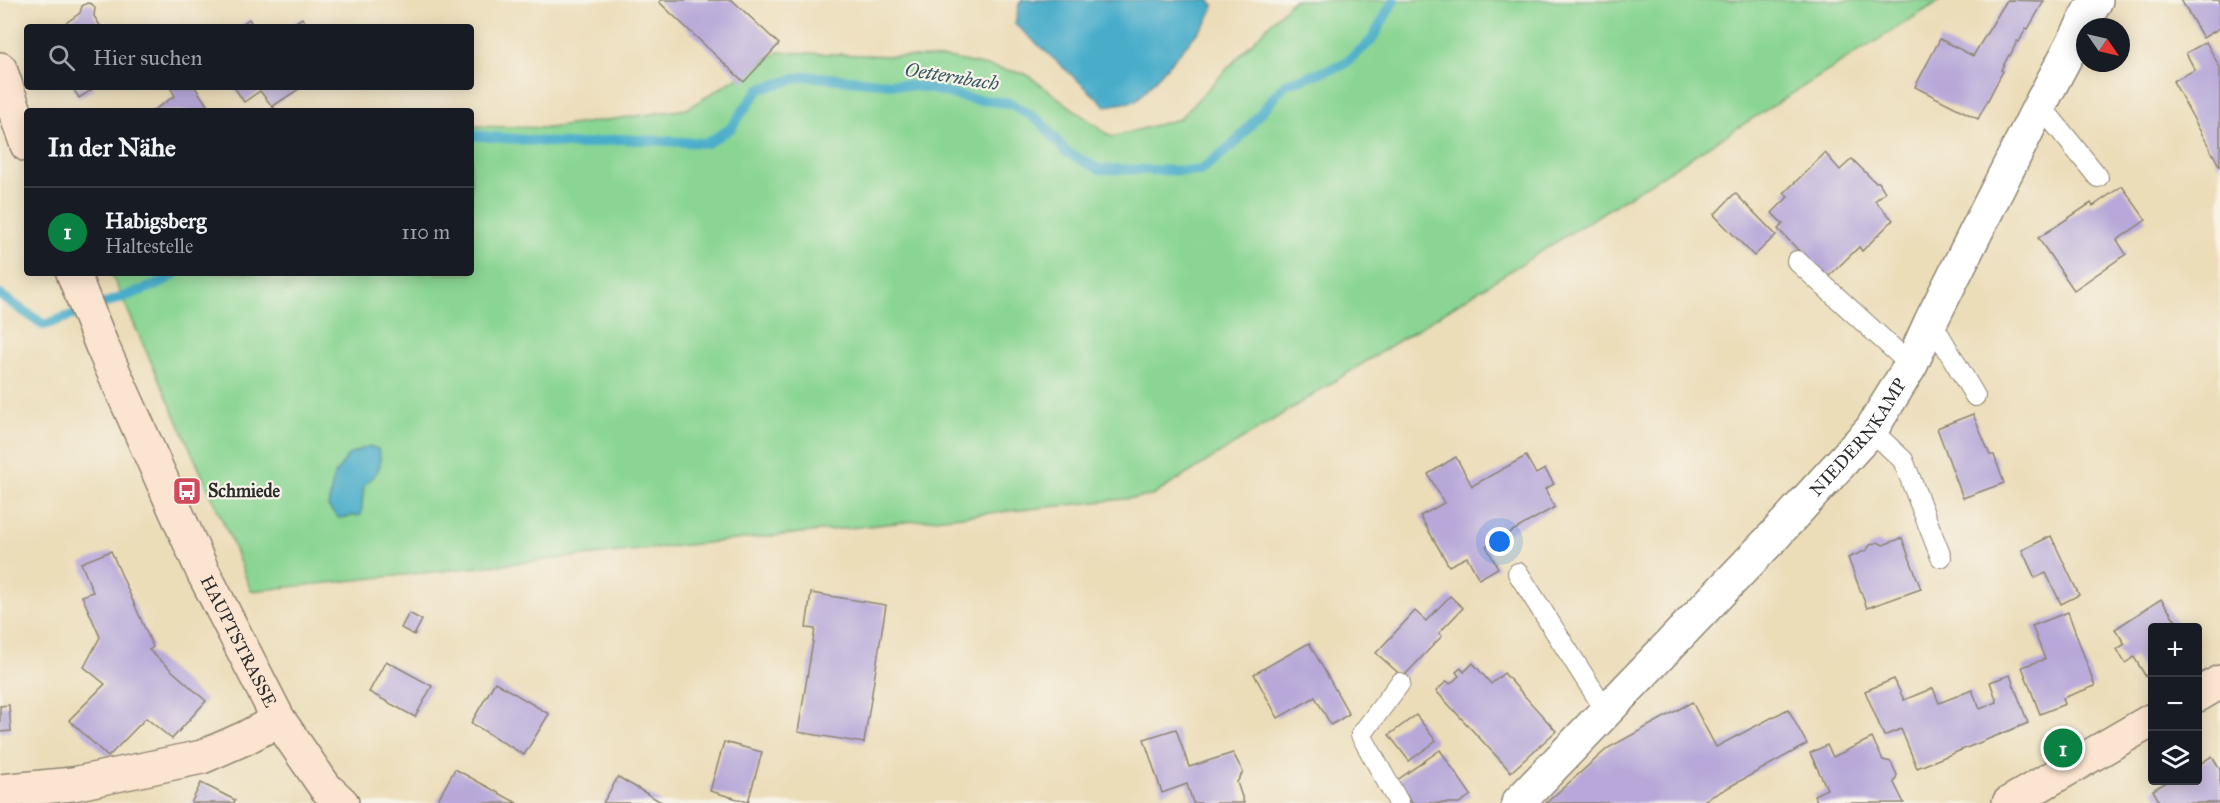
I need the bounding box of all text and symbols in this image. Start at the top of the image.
north arrow [2076,18,2130,72]
search box [24,24,474,90]
icon: search [45,41,78,74]
text: Hier suchen [93,44,202,71]
water label: Oetternbach [903,57,1001,95]
text: In der Nähe [48,131,176,163]
text: Habigsberg [105,207,207,234]
text: 1 [64,220,71,244]
text: 110 m [402,220,450,244]
text: Haltestelle [105,234,193,258]
street label: NIEDERNKAMP [1805,374,1911,501]
bus stop icon: Schmiede [171,475,203,507]
place label: Schmiede [208,480,280,502]
your location [1485,527,1514,556]
street label: HAUPTSTRASSE [196,572,282,711]
map controls [2148,623,2202,785]
button: + [2148,623,2202,677]
button: − [2148,677,2202,731]
pin: 1 [2044,726,2082,771]
button: layers [2148,731,2202,785]

